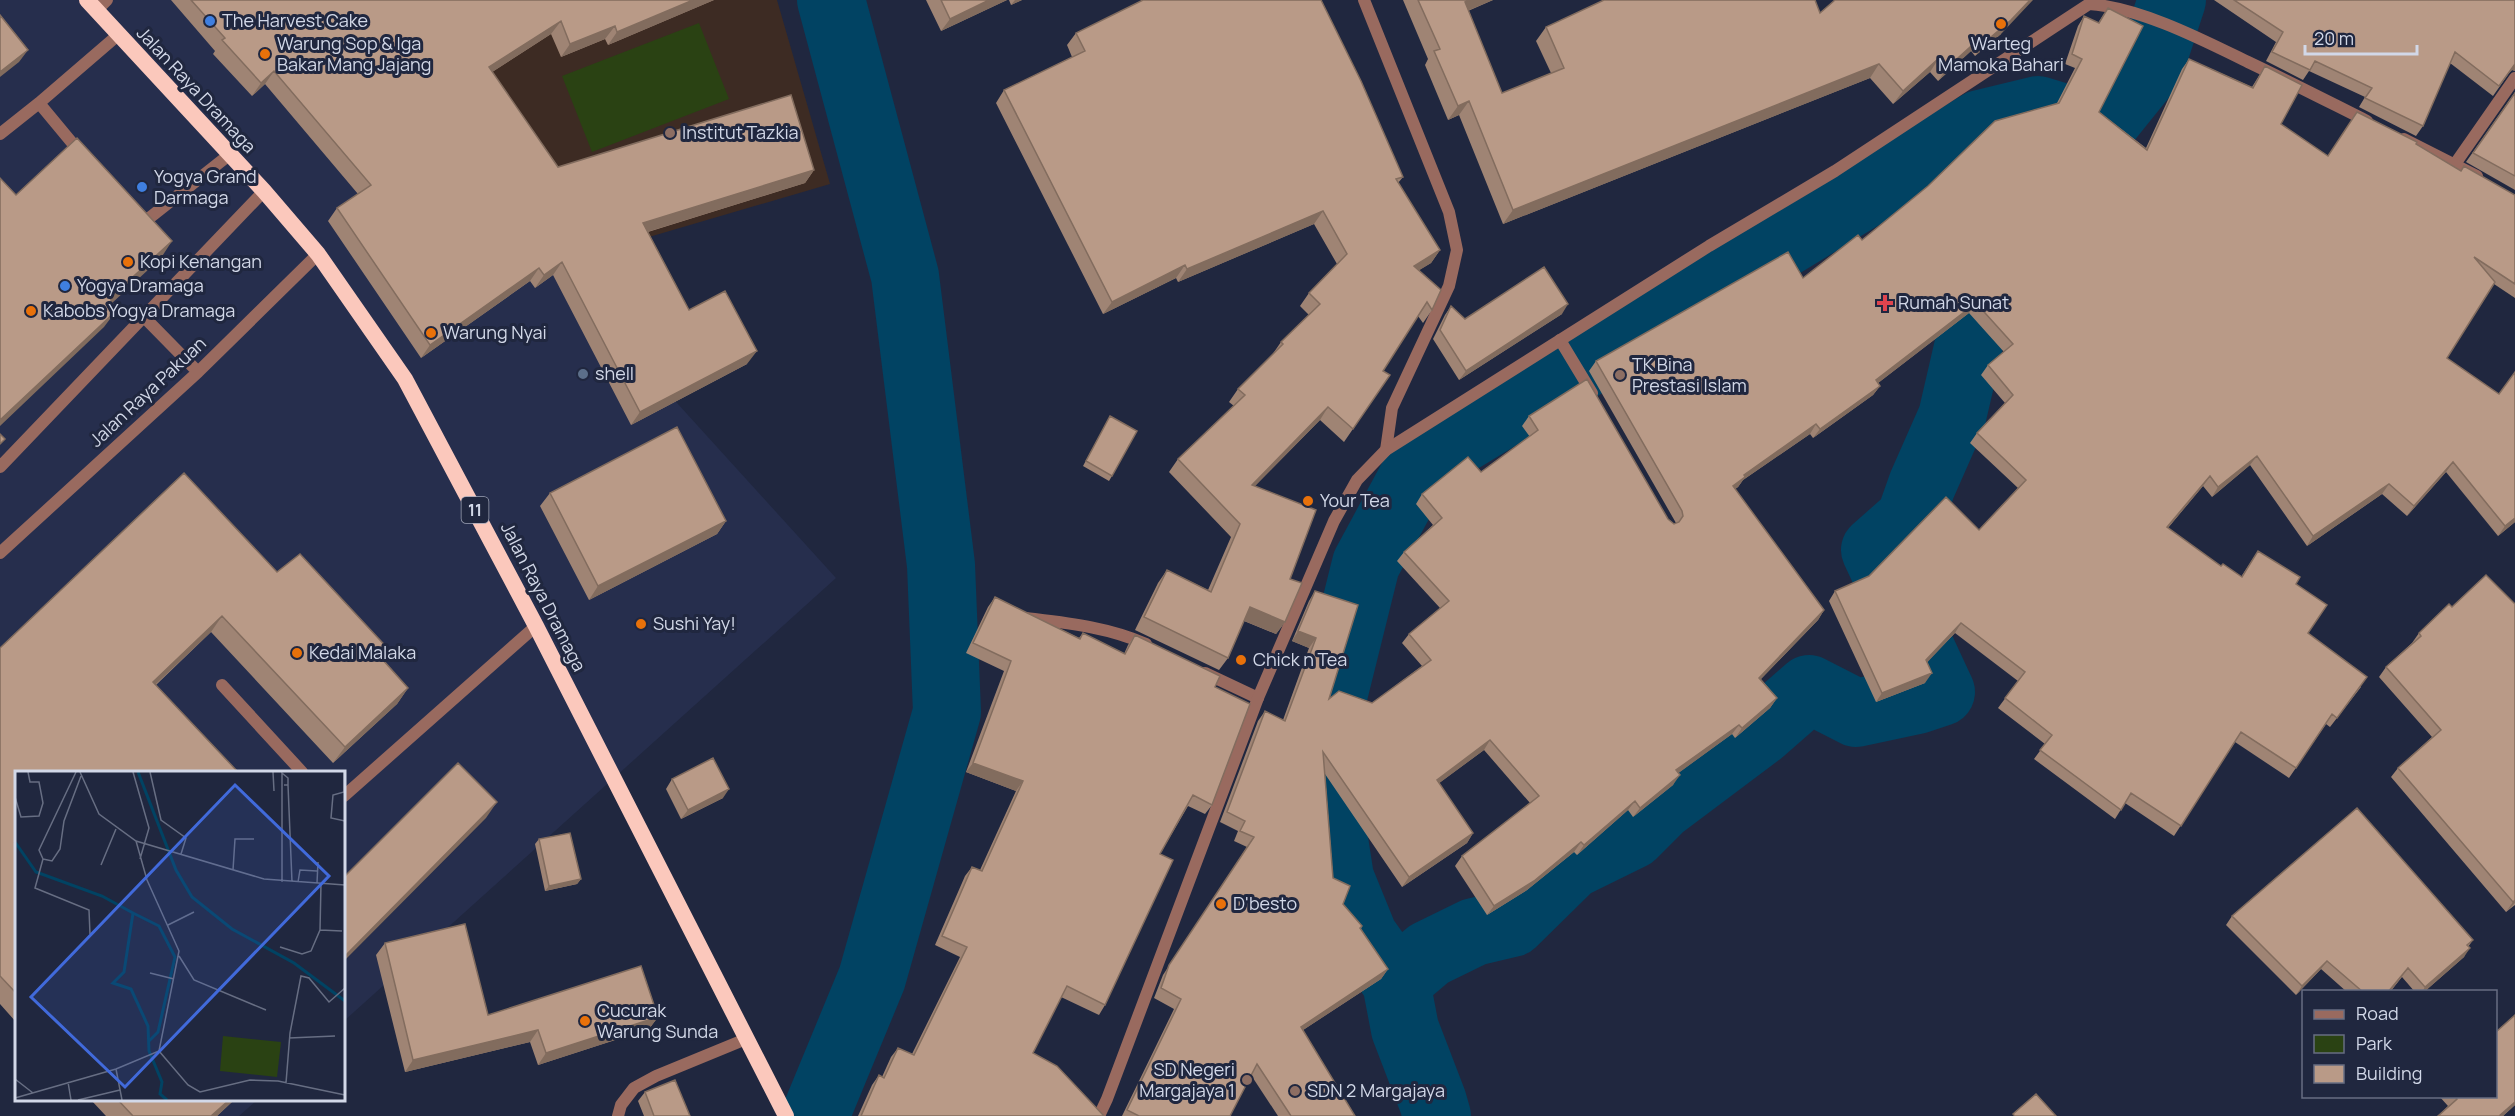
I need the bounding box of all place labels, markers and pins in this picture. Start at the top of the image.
place label: The Harvest Cake [222,8,368,32]
marker: The Harvest Cake [203,14,217,28]
marker: Warteg Mamoka Bahari [1994,17,2008,31]
place label: Warung Sop & Iga Bakar Mang Jajang [277,31,431,76]
place label: Warteg Mamoka Bahari [1938,31,2064,76]
marker: Warung Sop & Iga Bakar Mang Jajang [258,47,272,61]
place label: Institut Tazkia [682,120,799,144]
marker: Institut Tazkia [663,126,677,140]
place label: Yogya Grand Darmaga [154,164,257,209]
marker: Yogya Grand Darmaga [135,180,149,194]
place label: Kopi Kenangan [140,249,262,273]
marker: Kopi Kenangan [121,255,135,269]
place label: Yogya Dramaga [77,273,204,297]
marker: Yogya Dramaga [58,279,72,293]
place label: Rumah Sunat [1898,290,2009,314]
marker: Rumah Sunat [1876,294,1894,312]
place label: Kabobs Yogya Dramaga [43,298,235,322]
marker: Kabobs Yogya Dramaga [24,304,38,318]
place label: Warung Nyai [443,320,547,344]
marker: Warung Nyai [424,326,438,340]
place label: TK Bina Prestasi Islam [1632,352,1747,397]
place label: shell [595,361,634,385]
marker: shell [576,367,590,381]
marker: TK Bina Prestasi Islam [1613,368,1627,382]
place label: Your Tea [1320,488,1390,512]
marker: Your Tea [1301,494,1315,508]
place label: Sushi Yay! [653,611,736,635]
marker: Sushi Yay! [634,617,648,631]
place label: Kedai Malaka [309,640,416,664]
marker: Kedai Malaka [290,646,304,660]
place label: Chick n Tea [1253,647,1347,671]
marker: Chick n Tea [1234,653,1248,667]
place label: D'besto [1233,891,1297,915]
marker: D'besto [1214,897,1228,911]
place label: Cucurak Warung Sunda [597,998,718,1043]
marker: Cucurak Warung Sunda [578,1014,592,1028]
place label: SD Negeri Margajaya 1 [1139,1057,1235,1102]
marker: SD Negeri Margajaya 1 [1240,1073,1254,1087]
place label: SDN 2 Margajaya [1307,1078,1445,1102]
marker: SDN 2 Margajaya [1288,1084,1302,1098]

